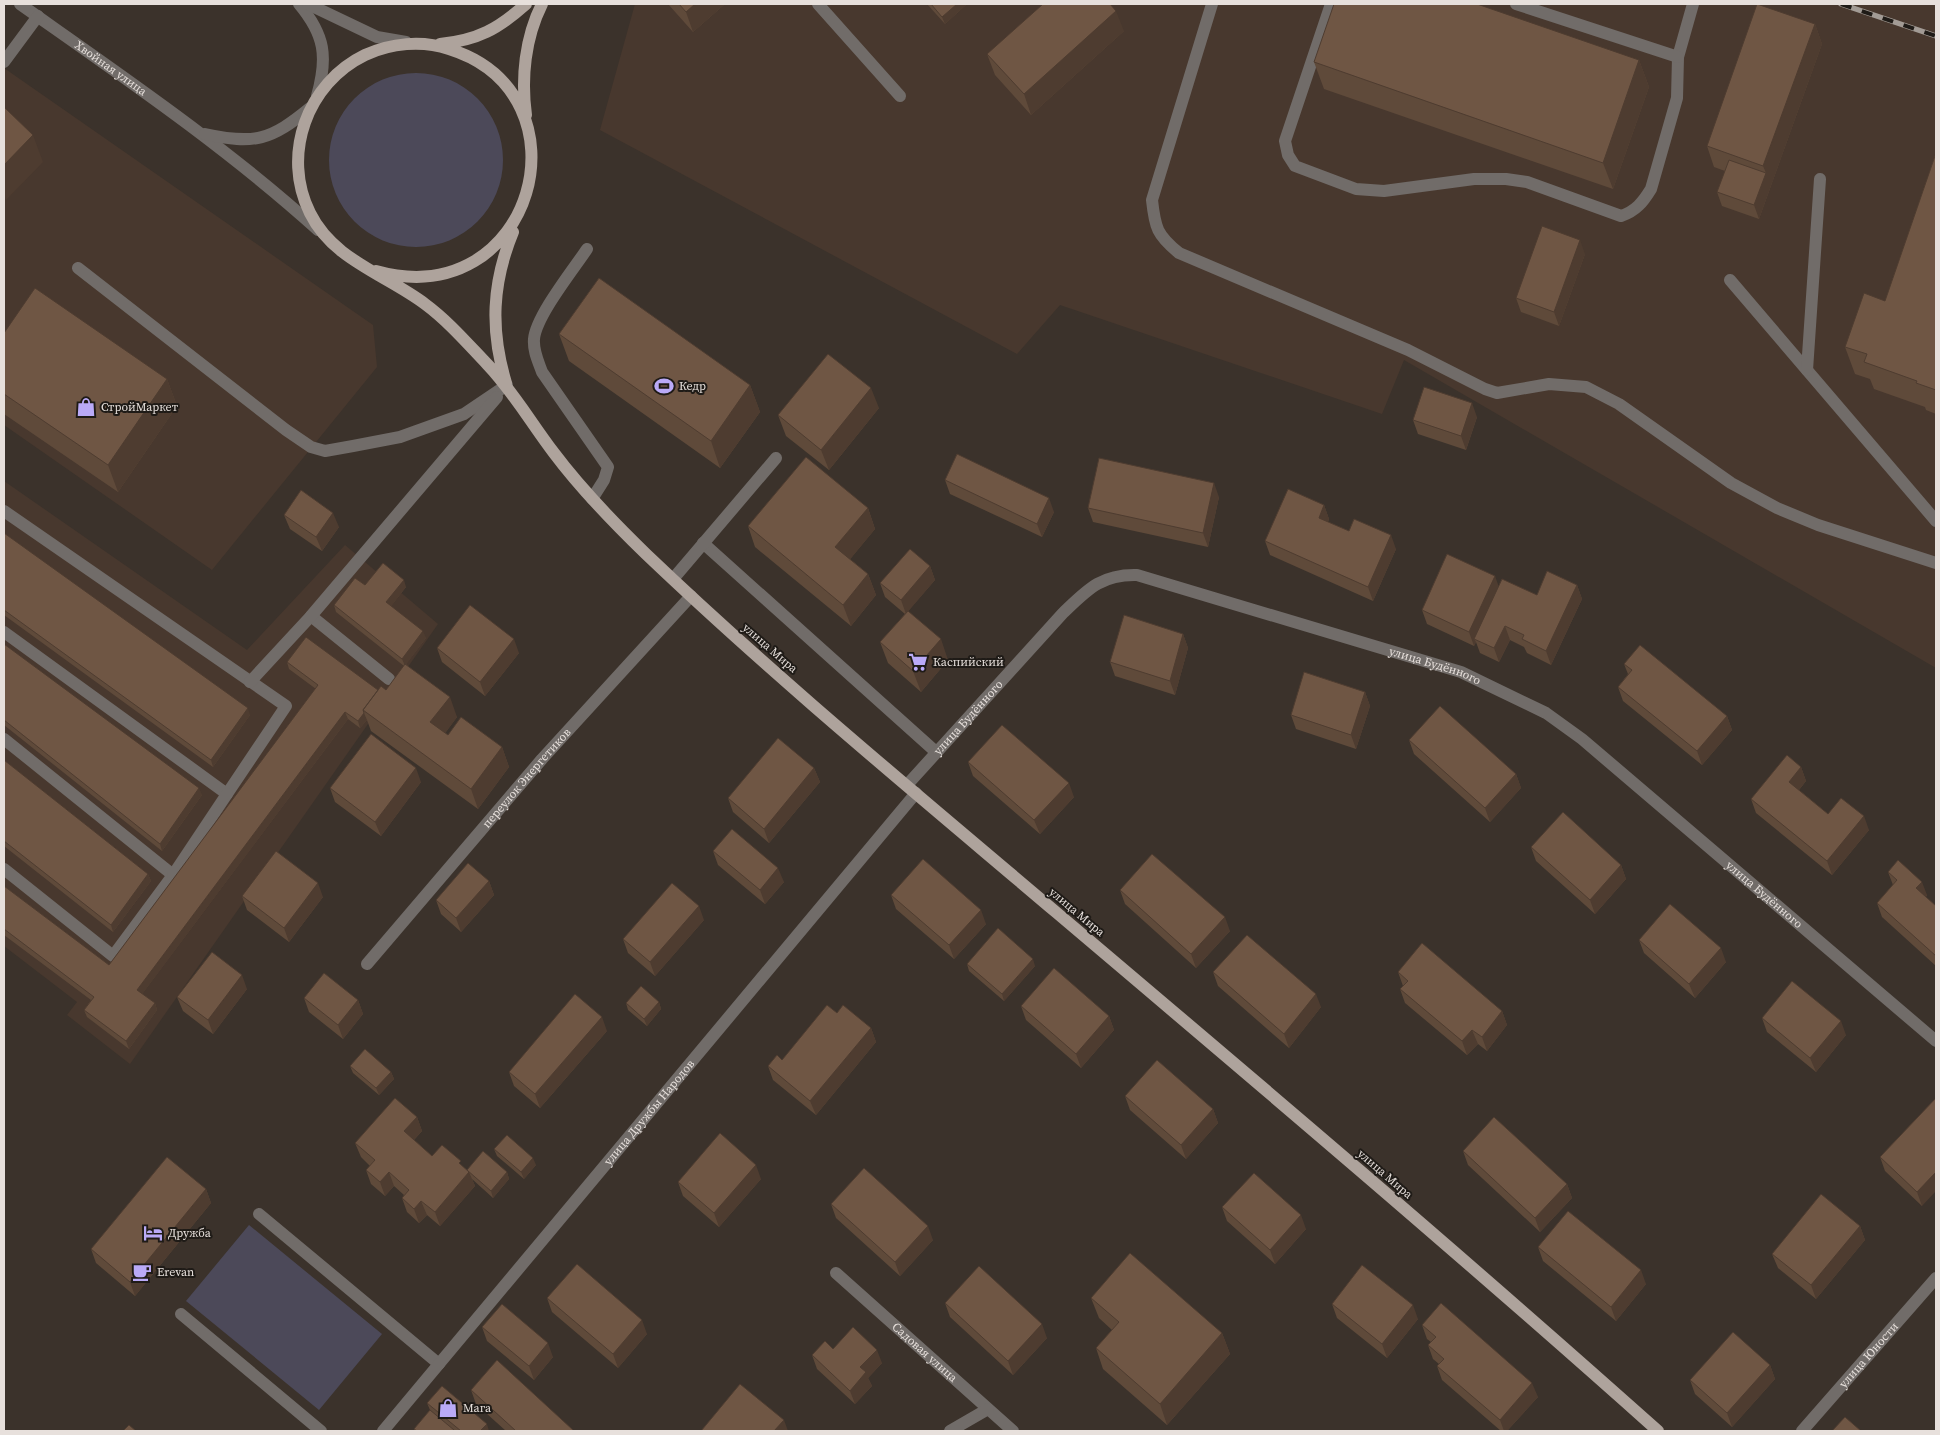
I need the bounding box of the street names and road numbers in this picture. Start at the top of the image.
street label: Хвойная улица [71,37,151,100]
street label: улица Мира [739,620,802,677]
street label: улица Будённого [1387,643,1484,689]
street label: улица Будённого [930,676,1007,759]
street label: переулок Энергетиков [479,725,574,831]
street label: улица Будённого [1722,857,1806,932]
street label: улица Мира [1046,884,1109,941]
street label: улица Дружбы Народов [600,1056,698,1169]
street label: улица Мира [1354,1146,1417,1203]
street label: улица Юности [1835,1318,1902,1391]
street label: Садовая улица [889,1319,962,1386]

